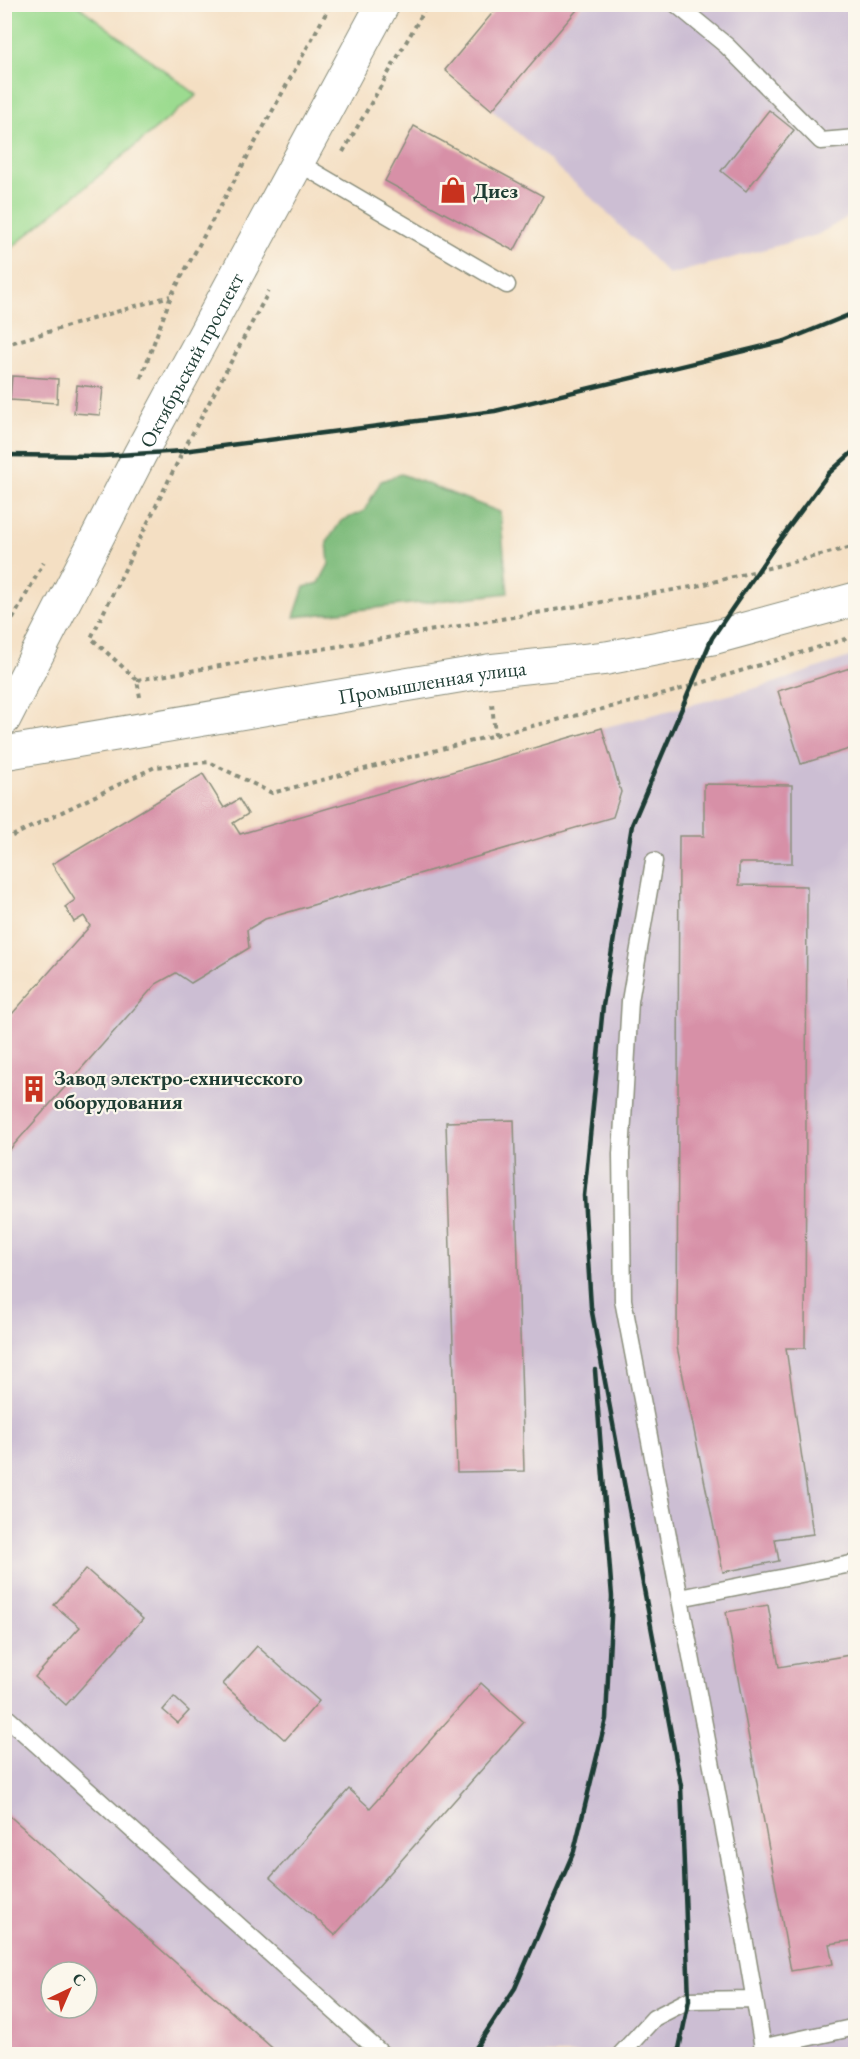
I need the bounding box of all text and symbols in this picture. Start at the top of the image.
shop icon: Диез [438,175,468,205]
place label: Диез [473,177,518,204]
street label: Октябрьский проспект [133,267,249,452]
street label: Промышленная улица [336,653,528,710]
place label: Завод электро-ехнического оборудования [54,1064,303,1115]
building icon: Завод электро-ехнического оборудования [19,1074,49,1104]
north arrow [39,1960,99,2020]
text: С [68,1968,90,1991]

